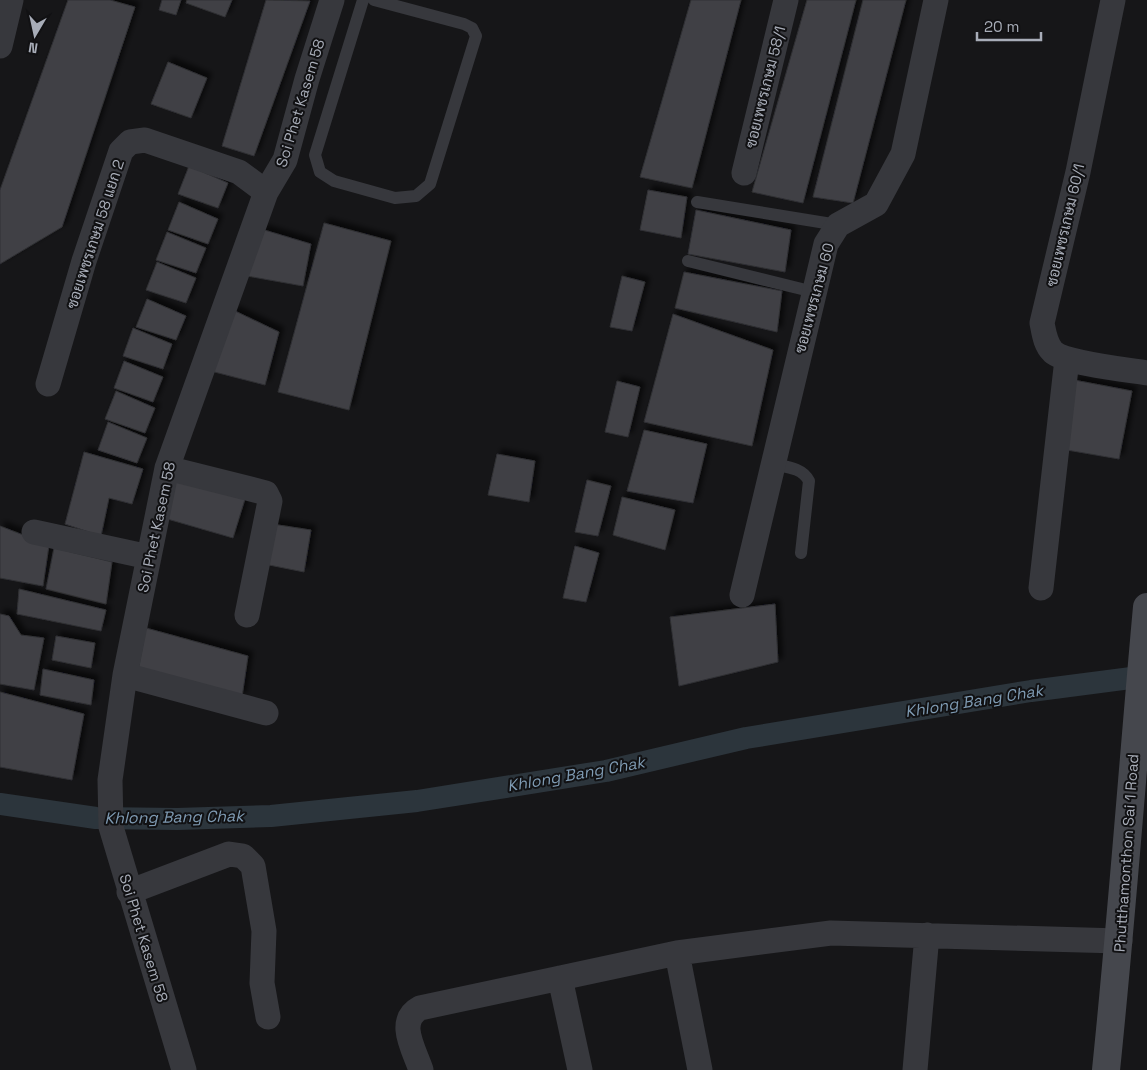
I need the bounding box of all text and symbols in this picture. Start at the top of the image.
north arrow [10,10,60,60]
scale bar [977,10,1041,42]
text: 20 m [984,17,1019,36]
street label: ซอยเพชรเกษม 58/1 [741,24,789,150]
street label: Soi Phet Kasem 58 [271,37,329,169]
text: N [27,38,39,57]
street label: ซอยเพชรเกษม 58 แยก 2 [62,157,128,311]
street label: ซอยเพชรเกษม 60/1 [1042,162,1088,288]
street label: ซอยเพชรเกษม 60 [790,241,838,355]
street label: Soi Phet Kasem 58 [133,460,179,594]
water label: Khlong Bang Chak [903,679,1047,722]
water label: Khlong Bang Chak [506,751,649,796]
street label: Phutthamonthon Sai 1 Road [1110,753,1142,953]
water label: Khlong Bang Chak [104,805,246,829]
street label: Soi Phet Kasem 58 [115,872,173,1004]

